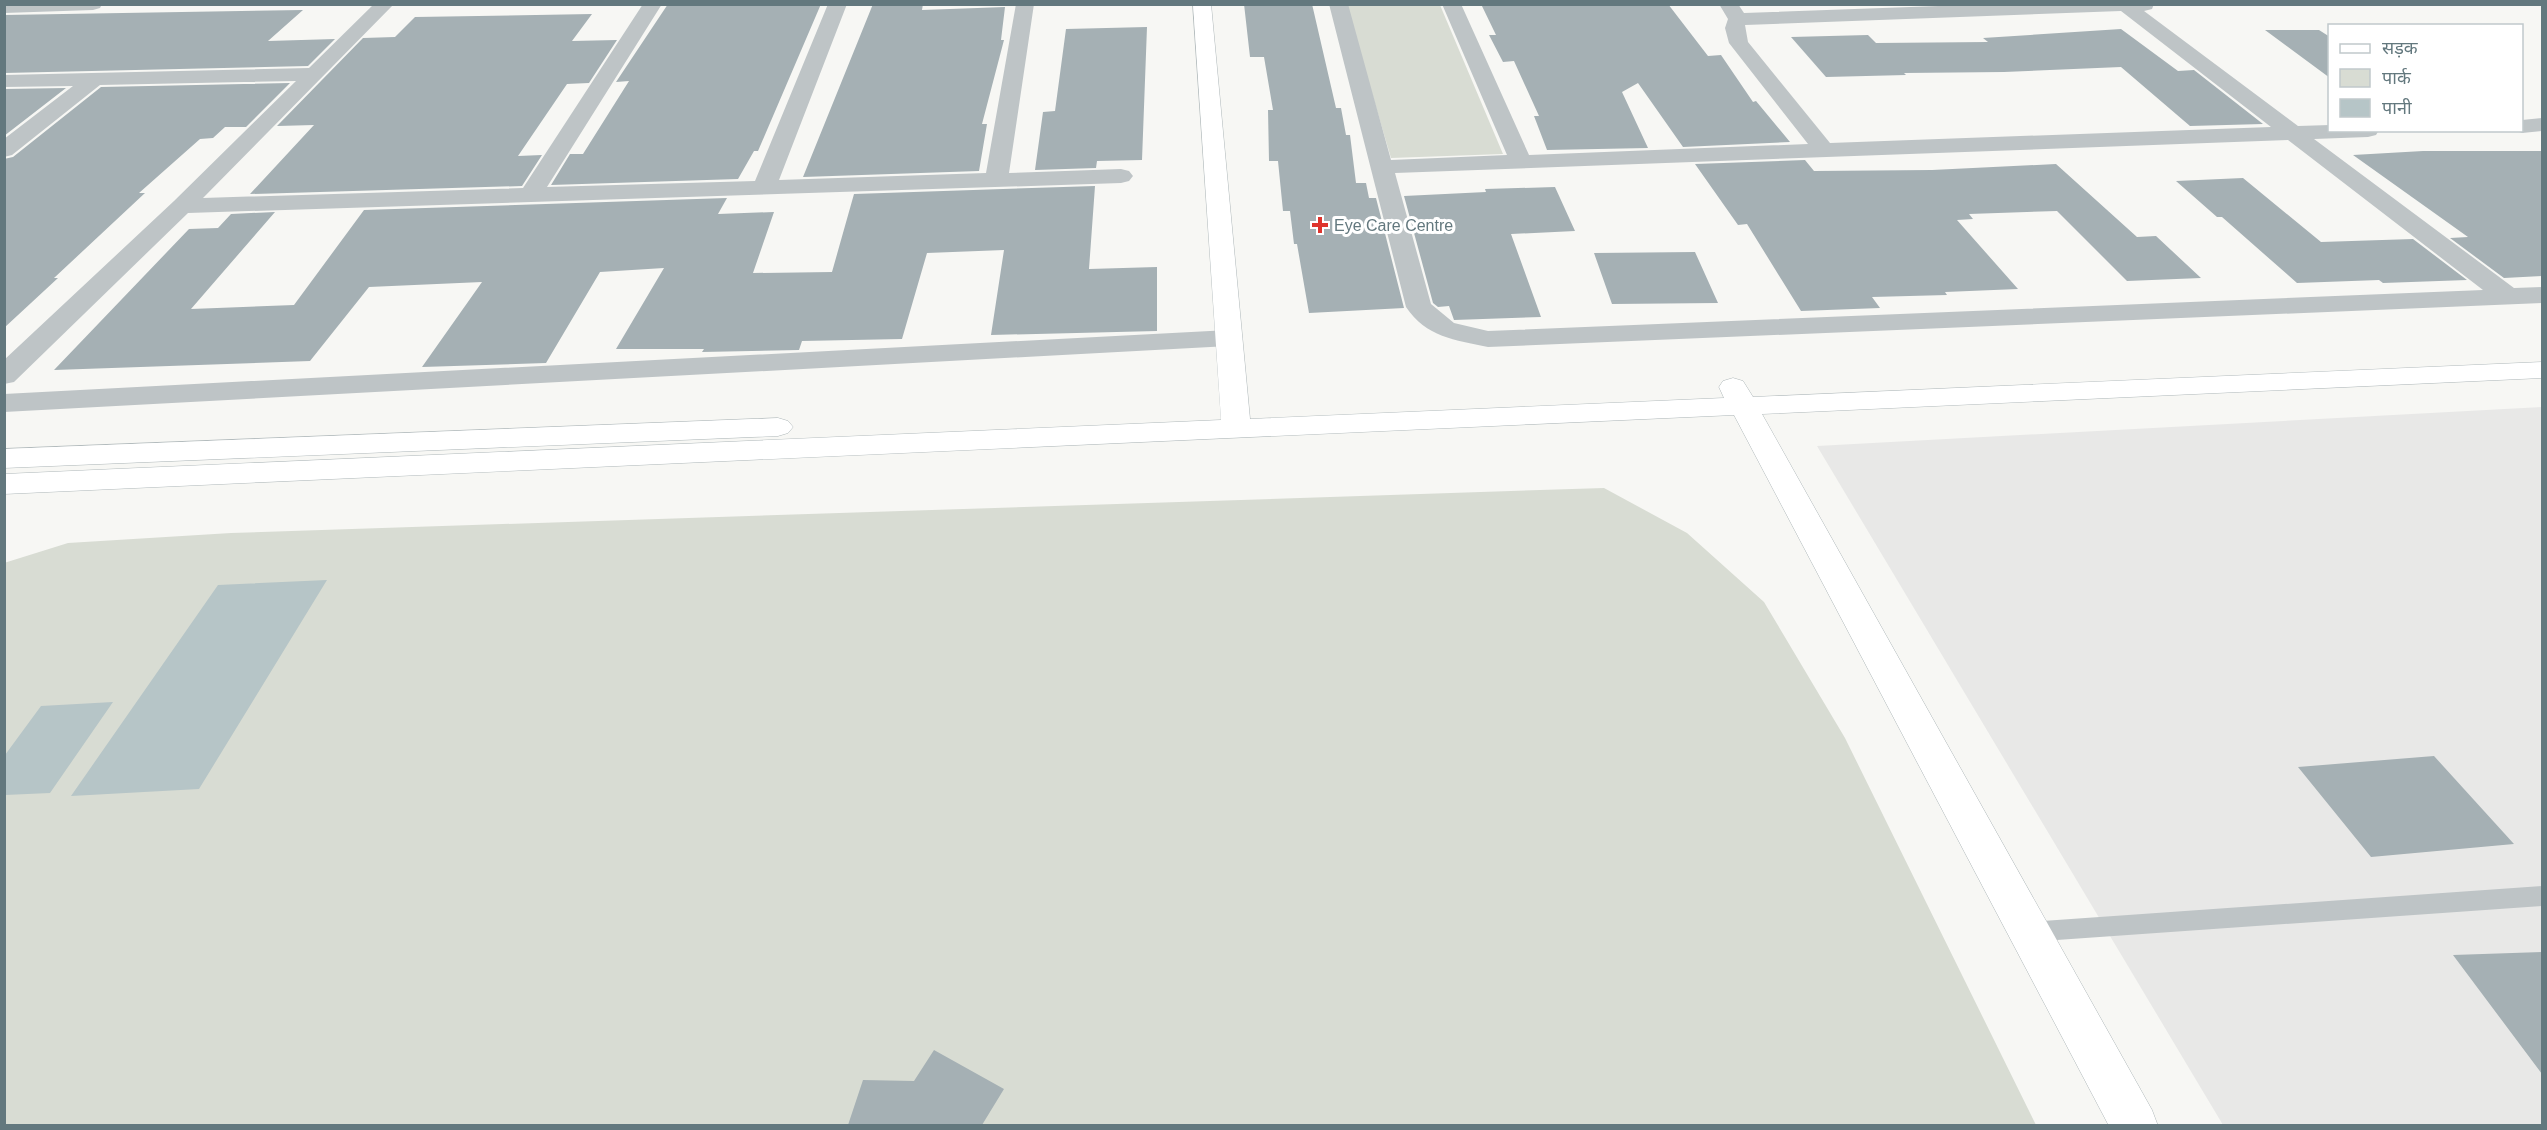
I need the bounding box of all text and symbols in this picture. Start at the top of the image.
legend [2328,24,2523,132]
text: सड़क [2382,38,2419,58]
text: पार्क [2382,67,2412,88]
text: पानी [2382,98,2412,118]
marker: Eye Care Centre [1311,216,1329,234]
place label: Eye Care Centre [1334,217,1453,234]

